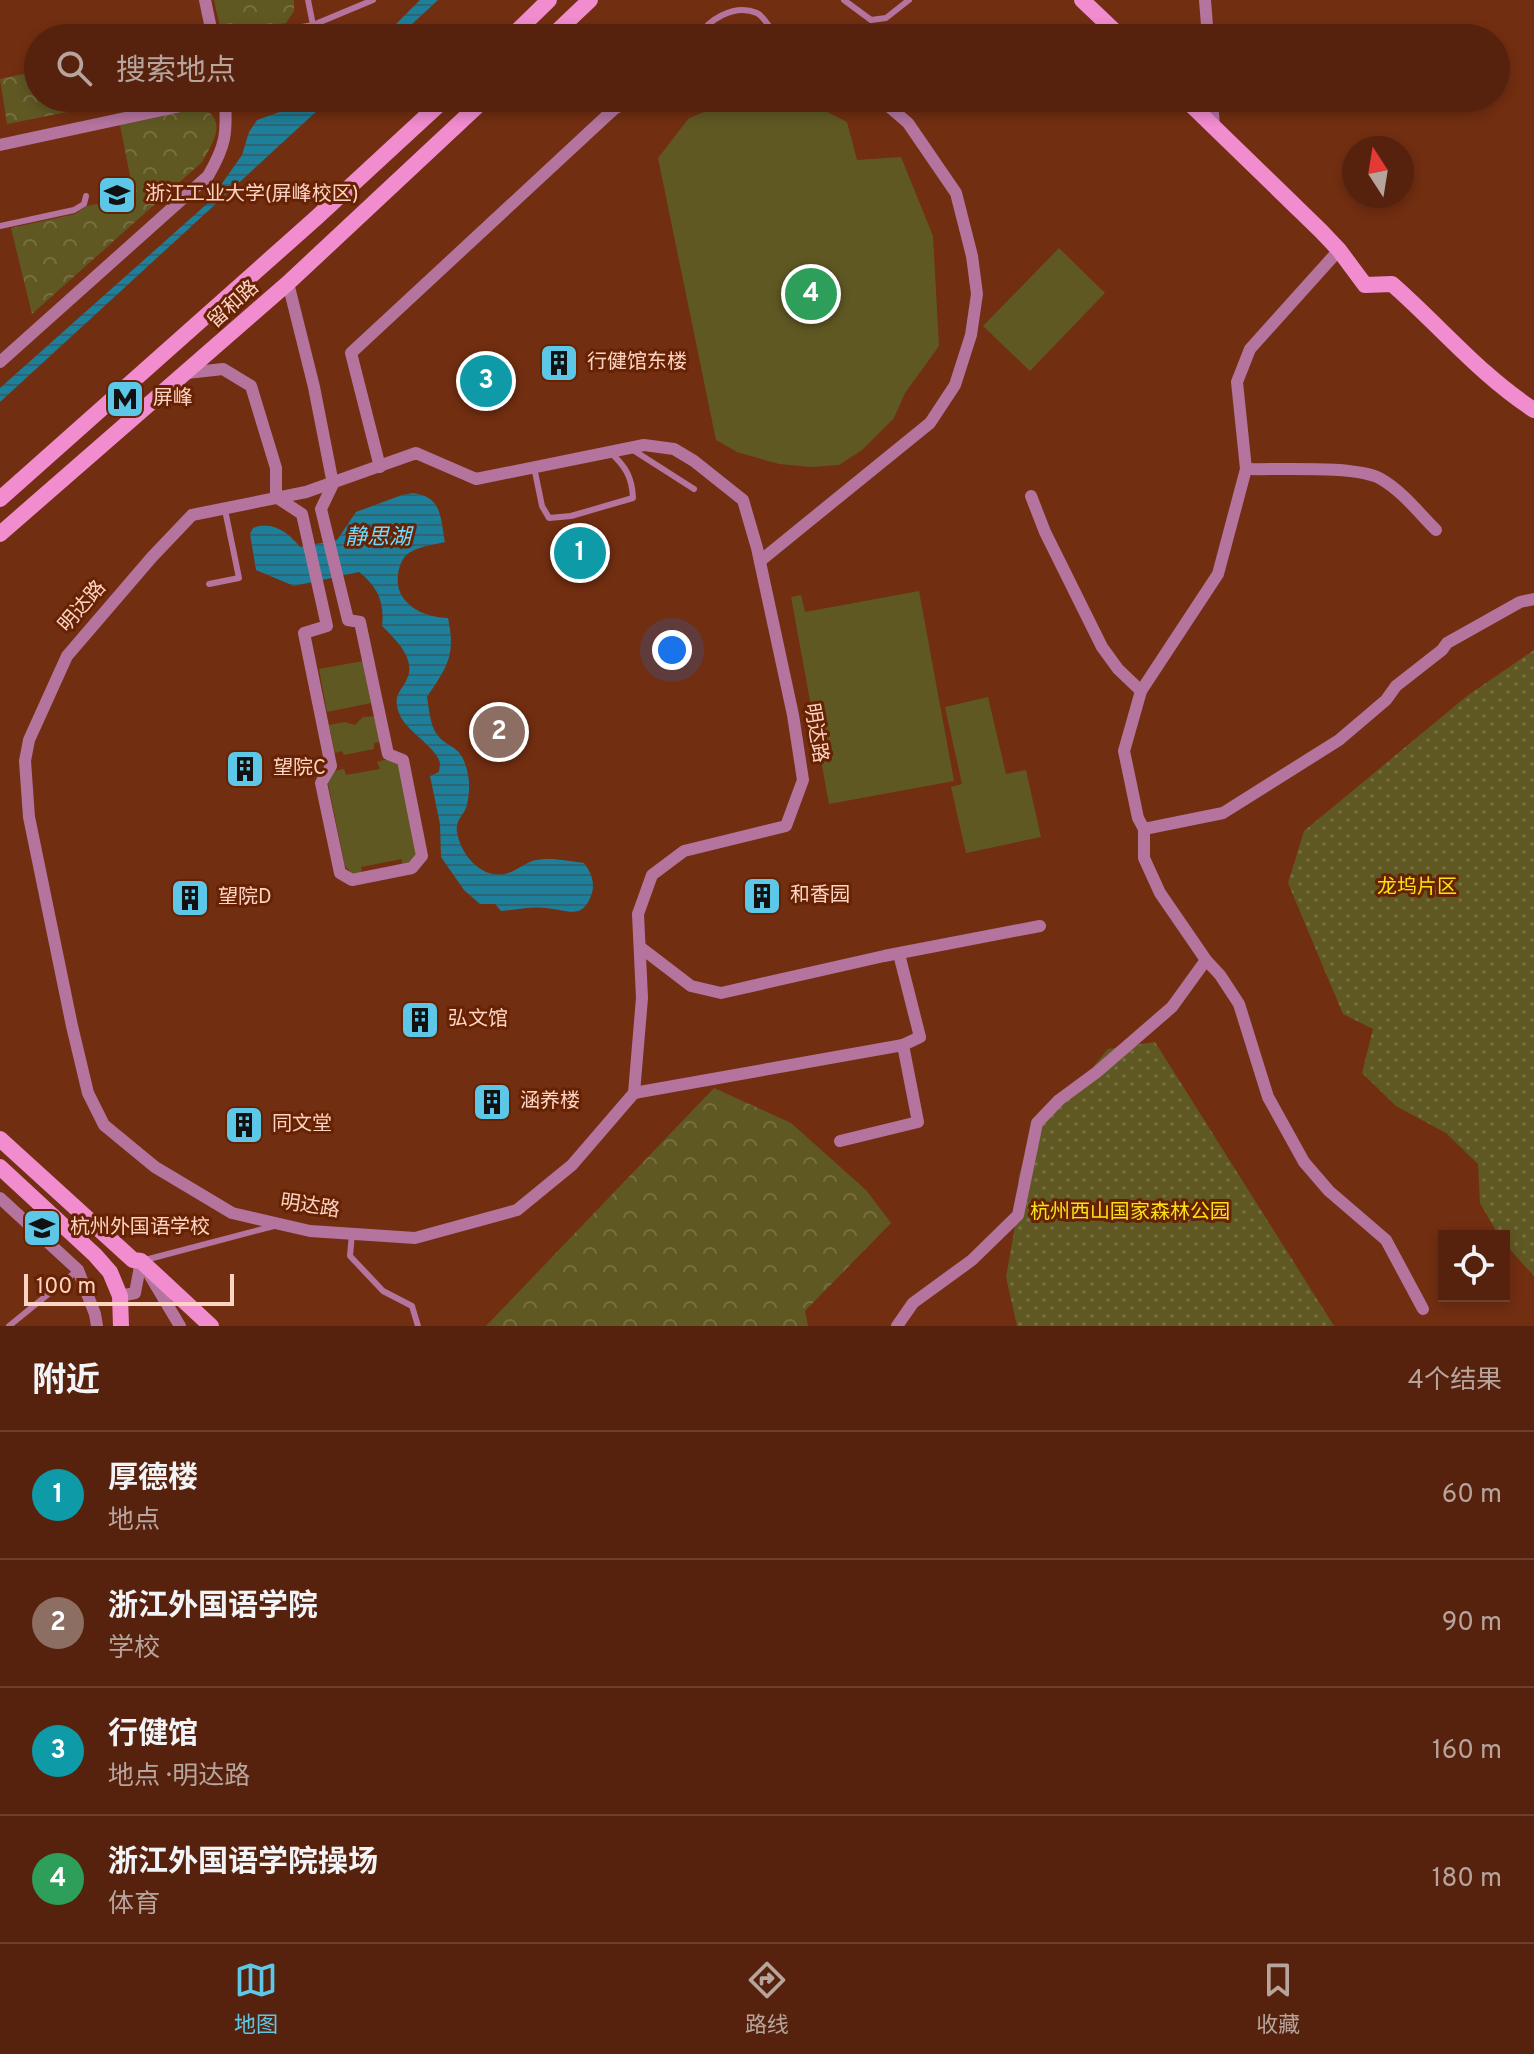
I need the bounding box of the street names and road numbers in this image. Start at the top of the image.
street label: 留和路 [203,275,265,335]
street label: 明达路 [54,576,112,638]
street label: 明达路 [797,701,833,765]
street label: 明达路 [278,1189,342,1225]

